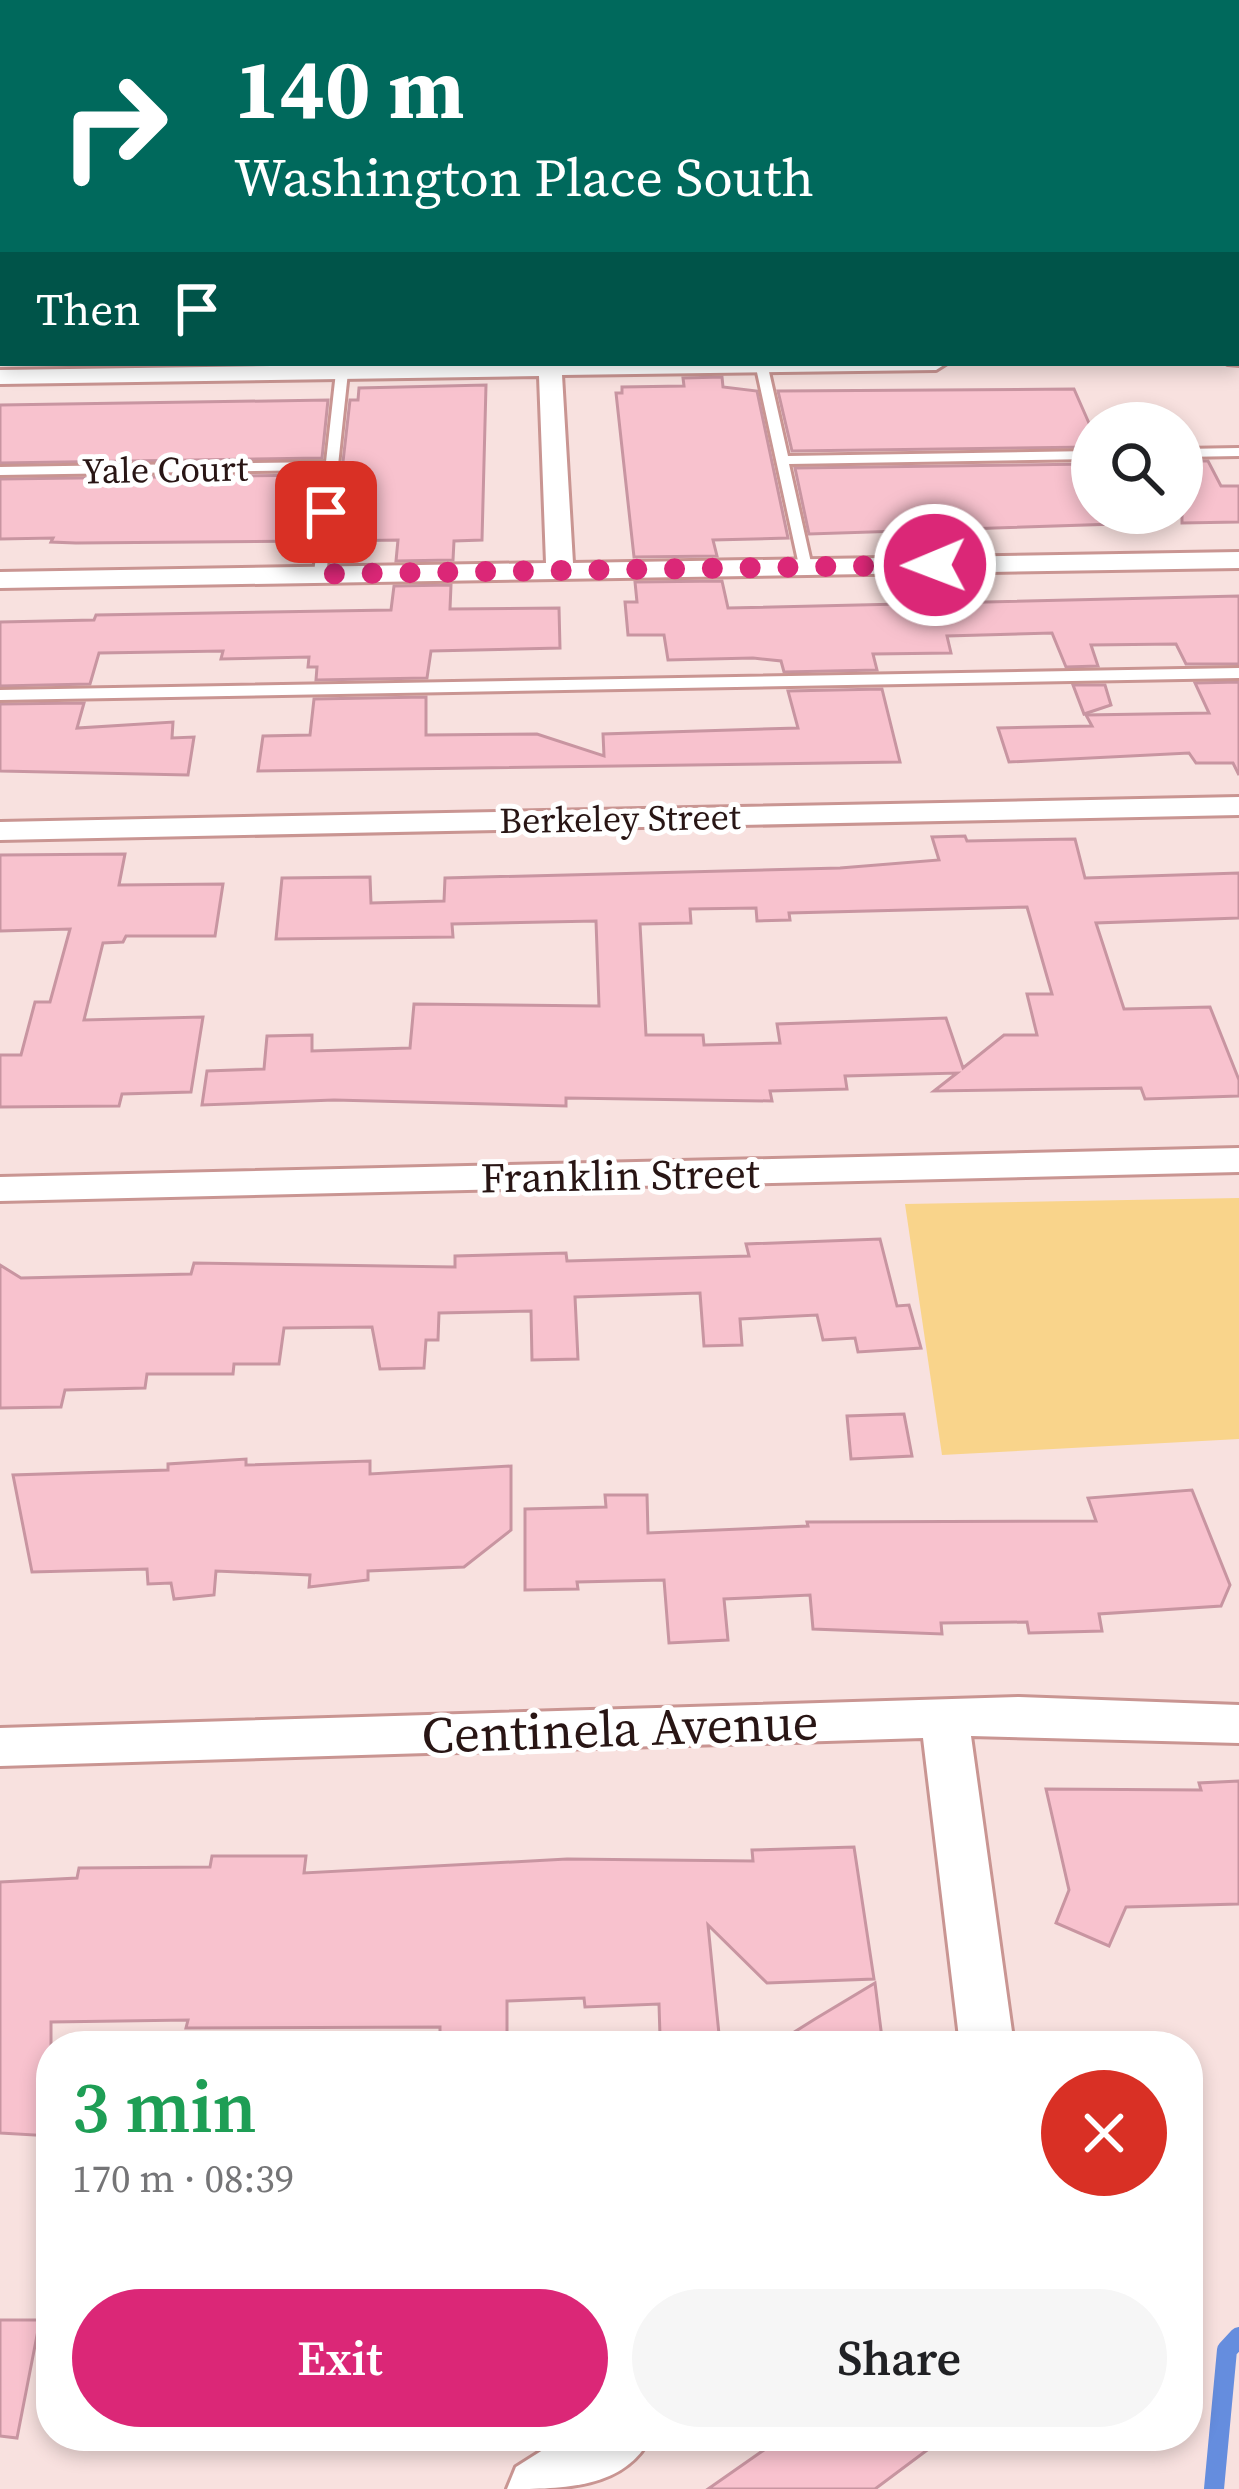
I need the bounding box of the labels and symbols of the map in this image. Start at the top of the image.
street label: Yale Court [81,444,249,495]
pin [275,461,377,563]
position arrow [872,502,998,628]
street label: Berkeley Street [499,792,741,845]
street label: Franklin Street [480,1144,760,1206]
street label: Centinela Avenue [420,1686,820,1770]

